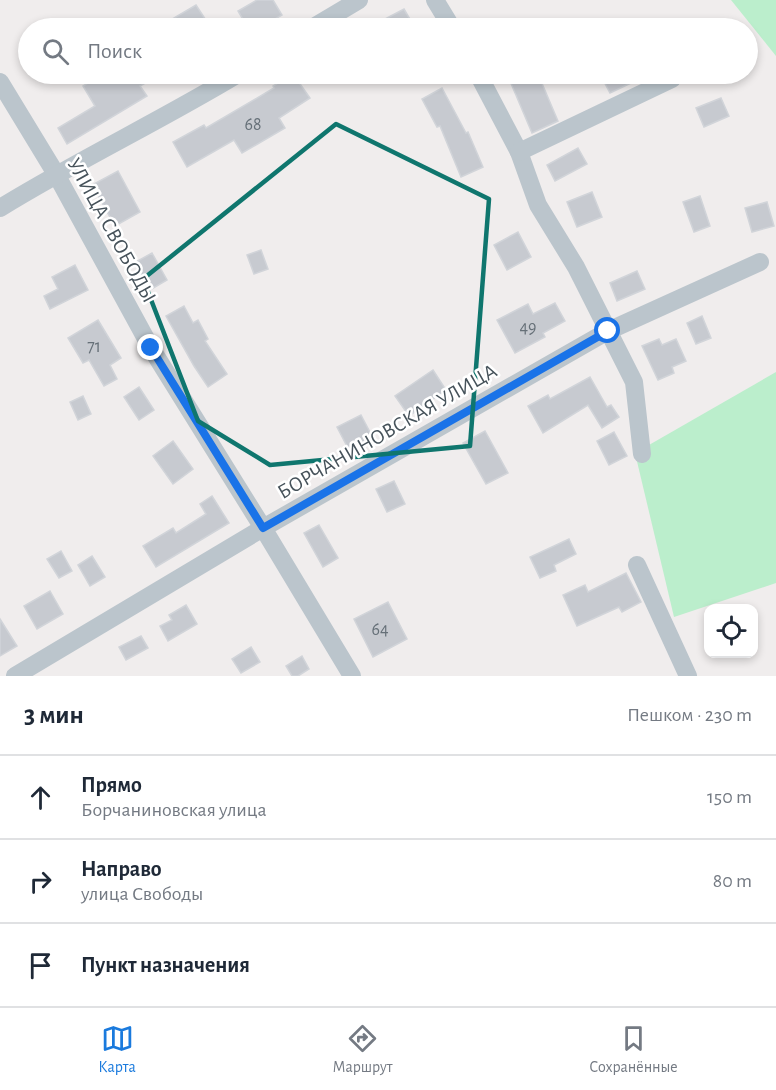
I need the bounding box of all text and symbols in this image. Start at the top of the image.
search box [18,18,758,84]
icon: search [39,35,72,68]
text: Поиск [87,40,142,62]
house number: 68 [245,116,262,134]
street label: УЛИЦА СВОБОДЫ [63,154,160,306]
route start [594,317,620,343]
house number: 49 [519,319,537,337]
route end [137,334,163,360]
house number: 71 [87,338,101,356]
street label: БОРЧАНИНОВСКАЯ УЛИЦА [274,360,500,503]
map controls [704,604,758,658]
button: locate [704,604,758,658]
house number: 64 [371,621,389,639]
text: 3 мин [24,702,84,728]
text: Пешком · 230 m [627,705,752,725]
text: Прямо [81,774,142,796]
icon: ahead [24,781,57,814]
text: 150 m [707,787,752,807]
text: Борчаниновская улица [81,800,267,820]
text: Направо [81,858,162,880]
icon: right [24,865,57,898]
text: 80 m [713,871,752,891]
text: улица Свободы [81,884,203,904]
icon: arrive [24,949,57,982]
text: Пункт назначения [81,954,250,976]
tab: Карта [98,1022,136,1077]
tab: Маршрут [332,1022,393,1077]
tab: Сохранённые [589,1022,678,1077]

